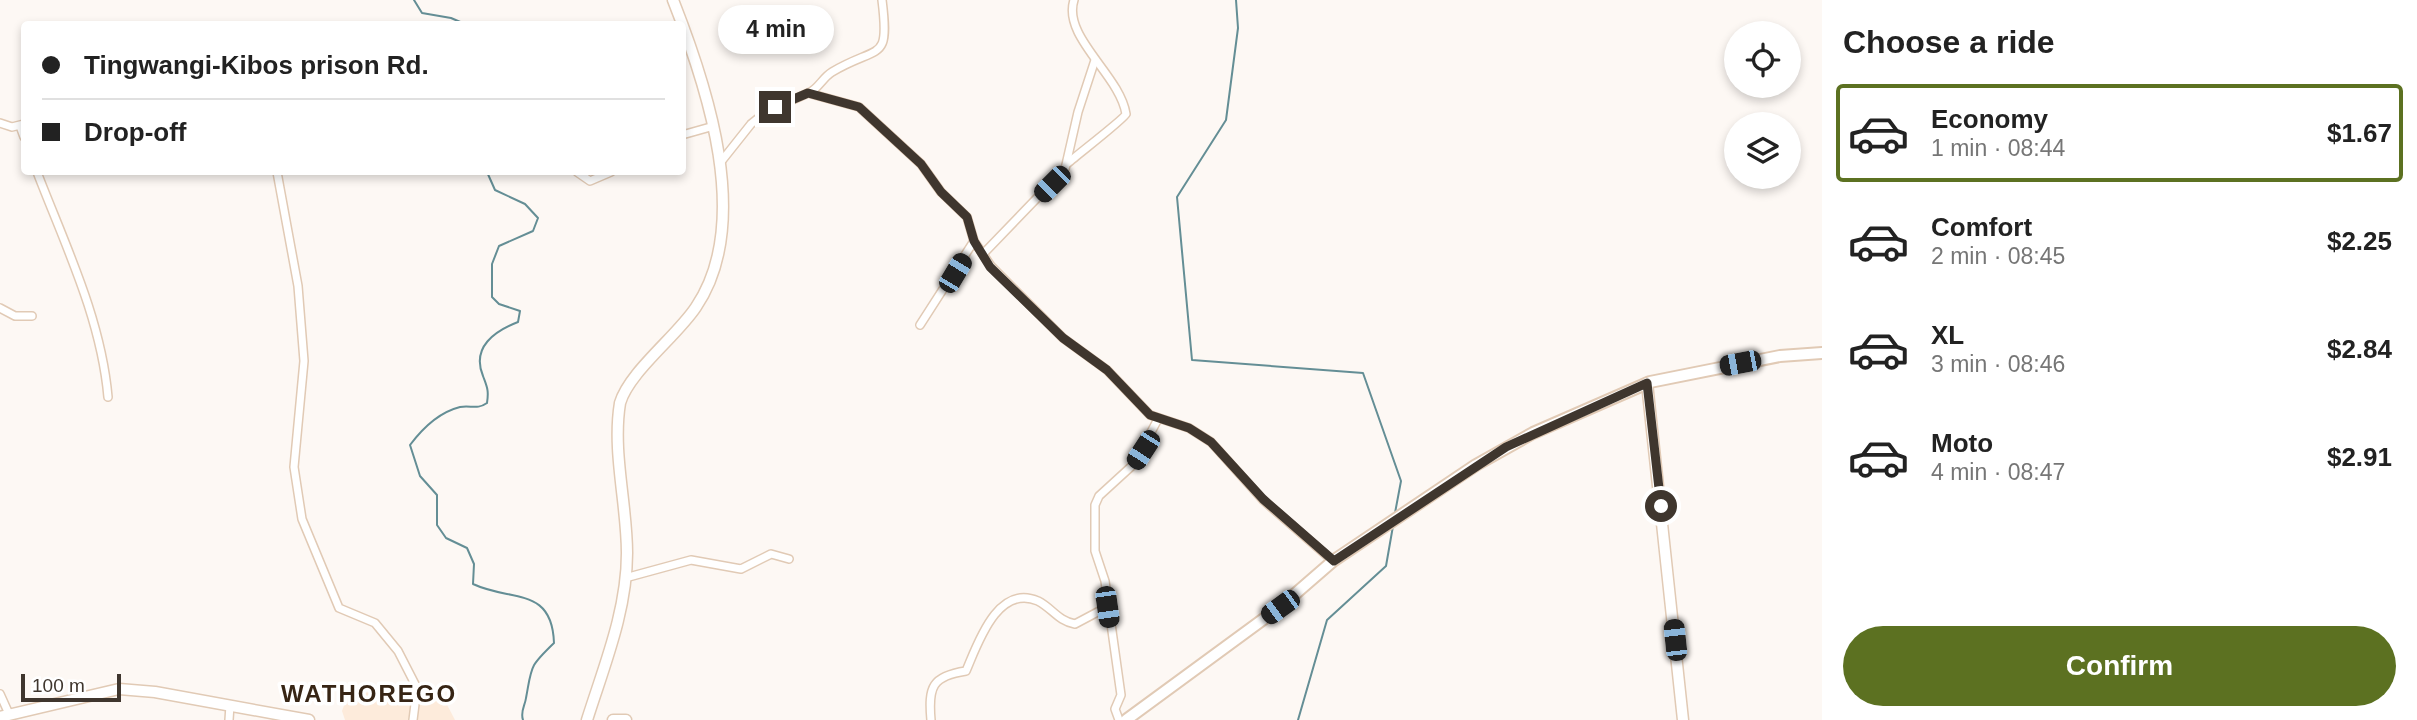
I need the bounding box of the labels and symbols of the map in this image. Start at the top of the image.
callout: 4 min [717,6,833,55]
route end [759,91,791,123]
car [1030,162,1075,206]
car [936,250,975,296]
car [1718,349,1763,377]
car [1123,427,1164,473]
route start [1645,490,1677,522]
car [1094,585,1121,629]
car [1257,586,1304,628]
car [1663,618,1688,662]
scale bar [21,671,121,703]
district label: WATHOREGO [281,680,457,707]

